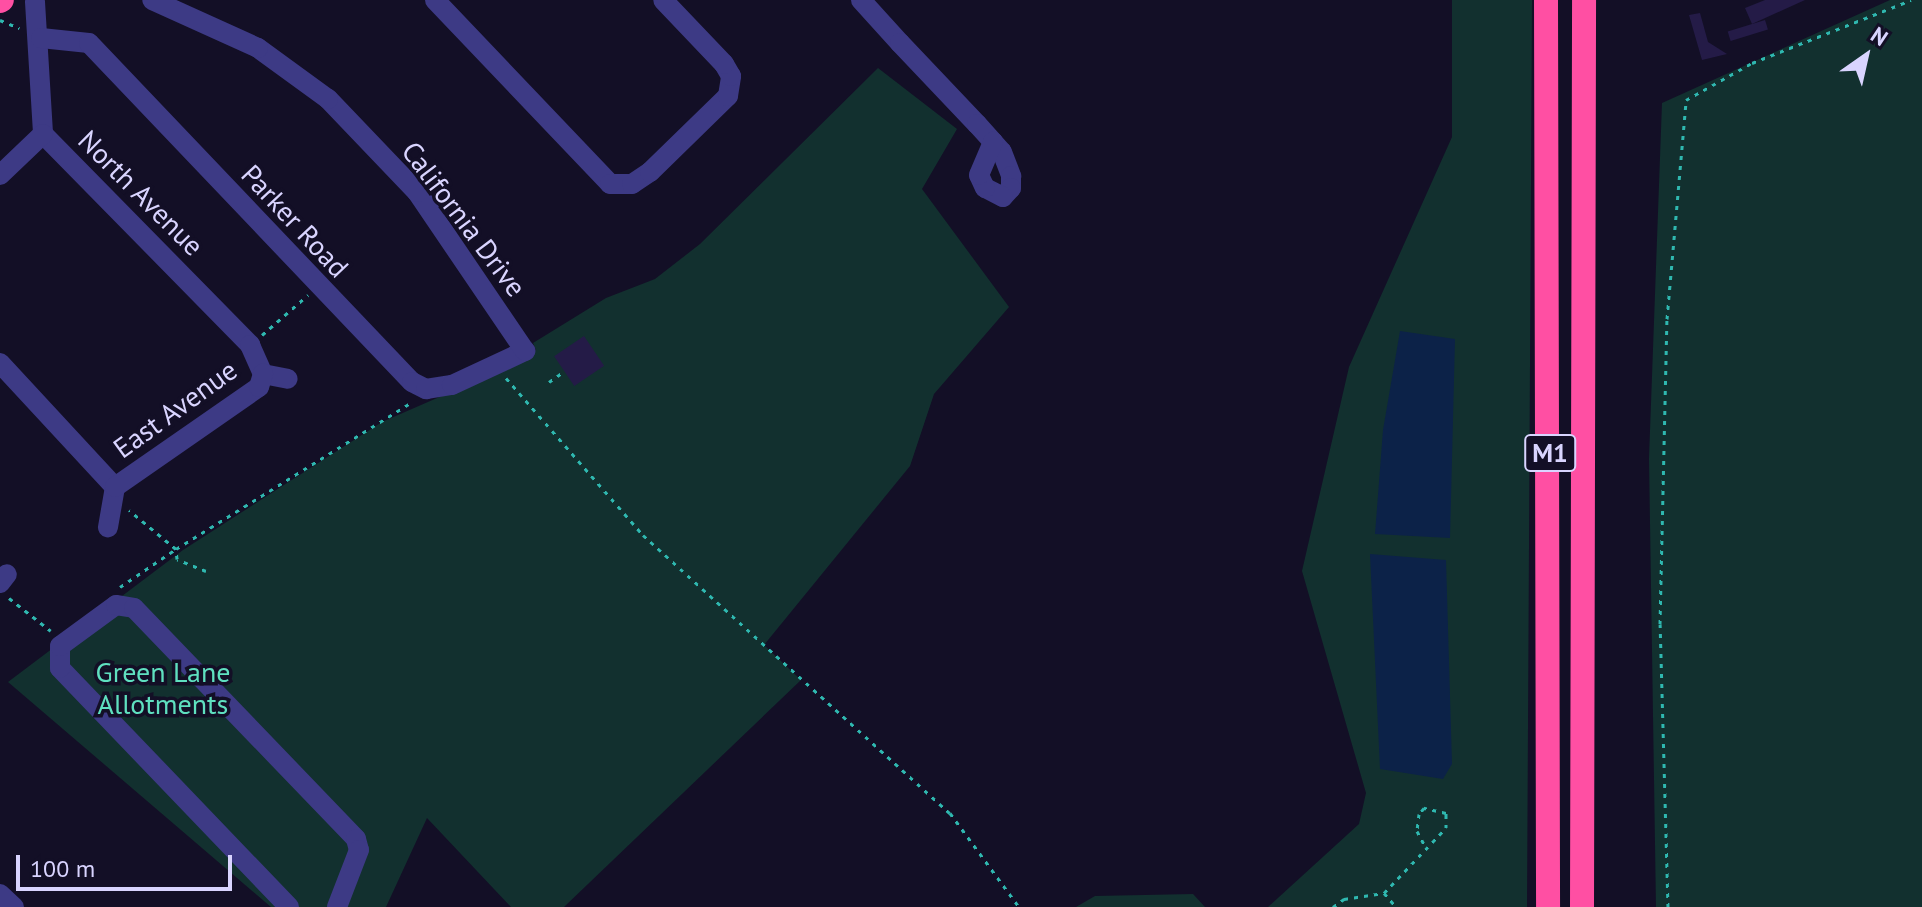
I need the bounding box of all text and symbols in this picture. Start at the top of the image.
north arrow [1826,16,1906,96]
text: N [1866,20,1893,52]
street label: North Avenue [71,123,211,263]
street label: California Drive [395,135,533,303]
street label: Parker Road [234,158,356,284]
street label: East Avenue [106,353,244,465]
road number: M1 [1524,431,1576,475]
park label: Green Lane Allotments [96,655,230,721]
scale bar [20,839,236,889]
text: 100 m [30,853,95,884]

